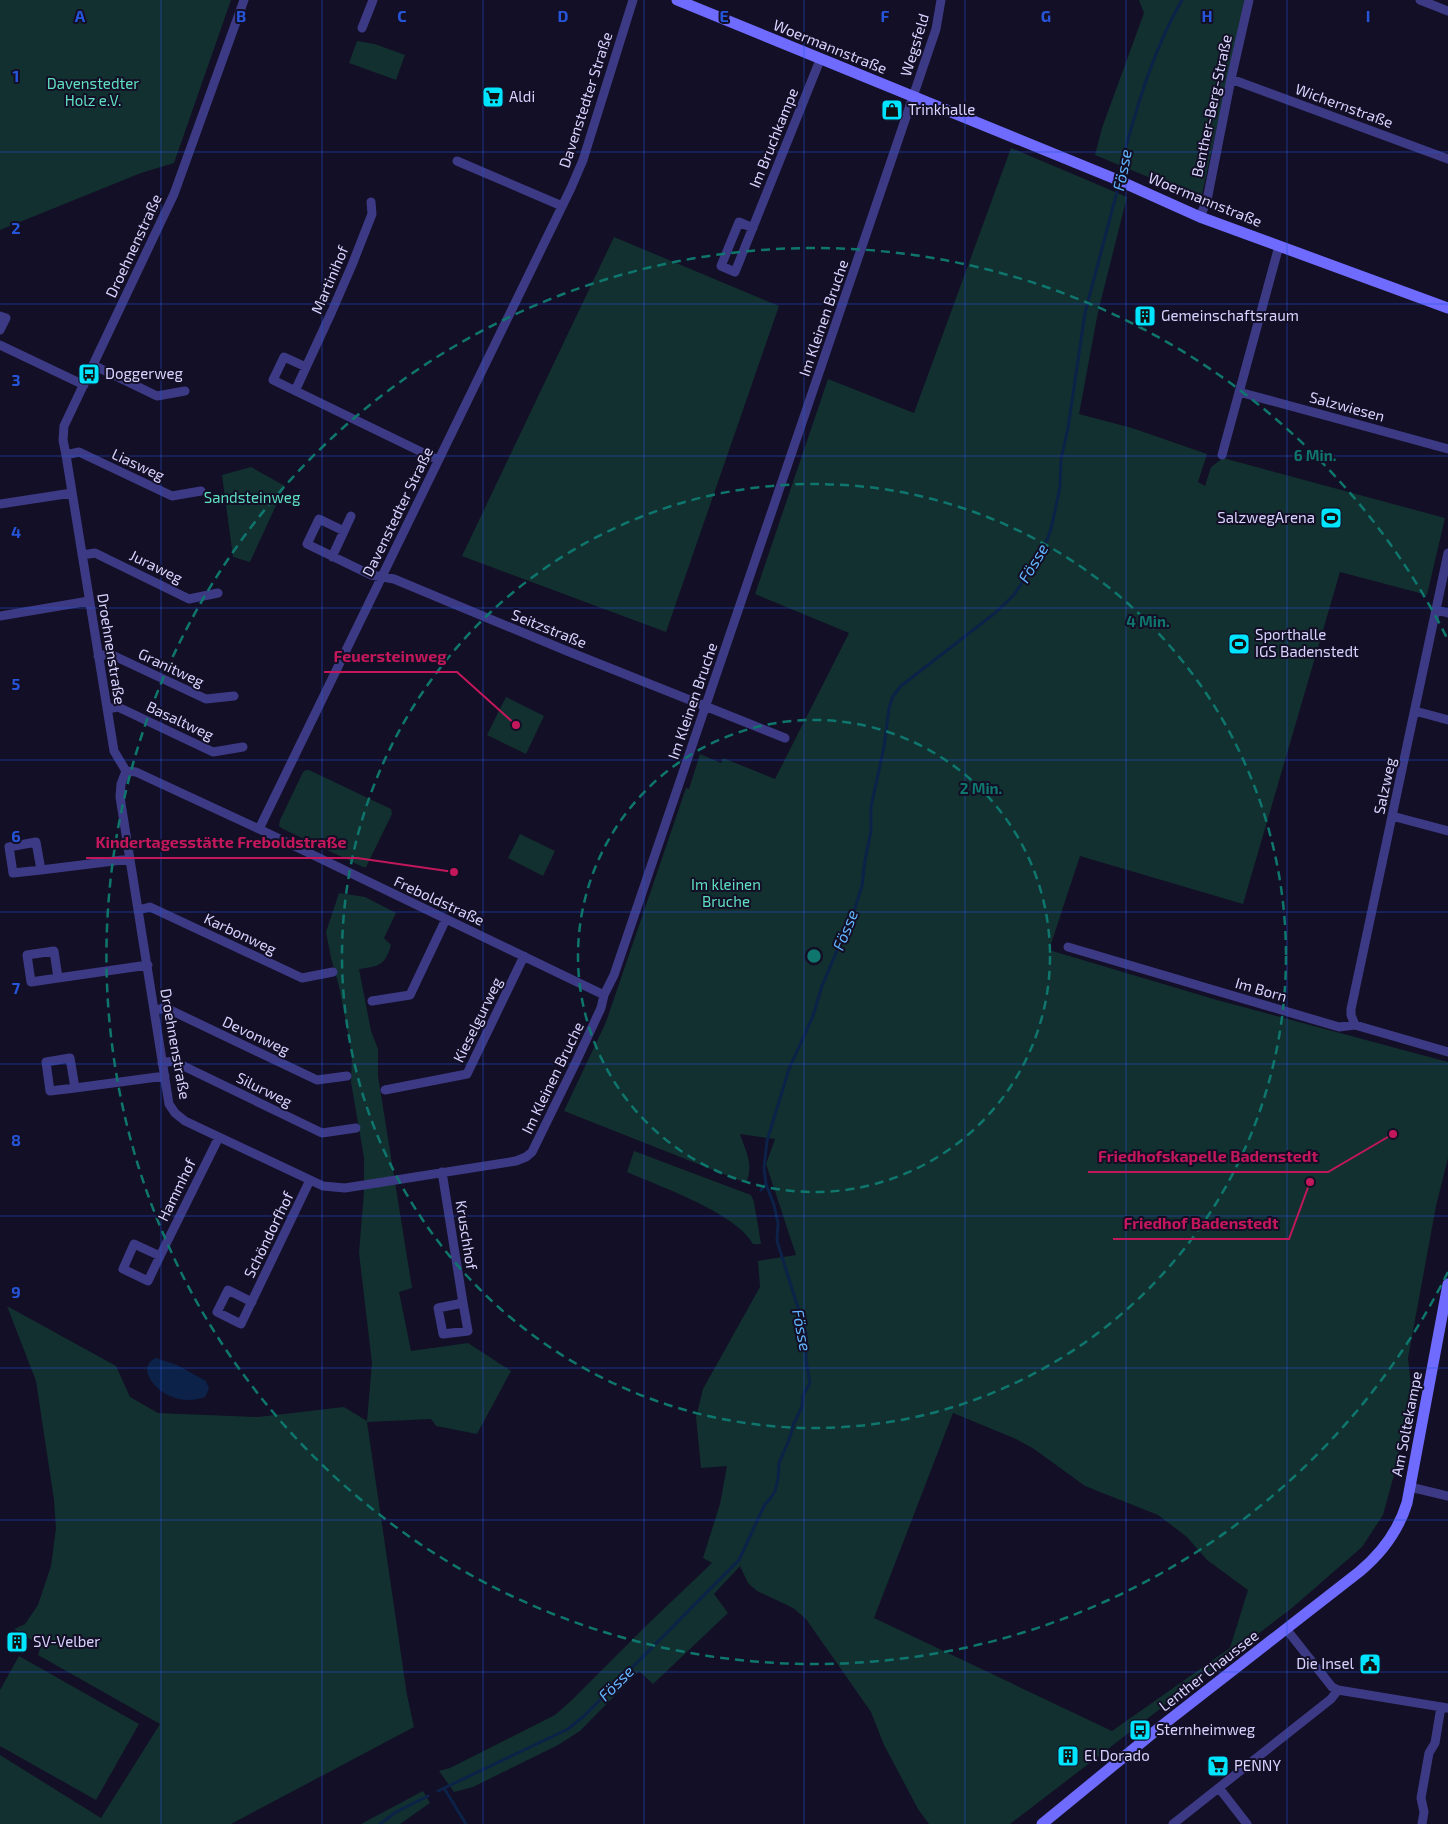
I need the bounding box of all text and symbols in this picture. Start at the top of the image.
text: A [75,6,86,25]
text: B [236,6,246,25]
text: C [397,6,407,25]
text: D [558,6,569,25]
text: E [719,6,729,25]
text: F [881,6,890,25]
text: G [1041,6,1051,25]
text: H [1201,6,1213,25]
text: I [1366,6,1370,25]
street label: Wegsfeld [896,11,932,78]
street label: Woermannstraße [771,15,890,77]
street label: Davenstedter Straße [555,29,616,170]
street label: Benther-Berg-Straße [1187,33,1235,179]
text: 1 [13,66,19,85]
park label: Davenstedter Holz e.V. [47,74,139,109]
street label: Wichernstraße [1293,79,1396,131]
supermarket icon: Aldi [481,85,505,109]
street label: Im Bruchkampe [745,85,801,190]
place label: Aldi [509,87,535,105]
shop icon: Trinkhalle [880,98,904,122]
place label: Trinkhalle [908,100,975,118]
water label: Fösse [1108,147,1135,192]
street label: Woermannstraße [1146,168,1265,230]
street label: Droehnenstraße [101,191,165,300]
text: 2 [11,218,21,237]
street label: Martinihof [307,243,352,316]
street label: Im Kleinen Bruche [795,257,851,378]
building icon: Gemeinschaftsraum [1133,304,1157,328]
place label: Gemeinschaftsraum [1161,306,1299,324]
bus stop icon: Doggerweg [77,362,101,386]
place label: Doggerweg [105,364,184,382]
text: 3 [11,370,21,389]
street label: Salzwiesen [1308,387,1387,425]
street label: Liasweg [109,444,168,484]
street label: Davenstedter Straße [358,444,436,579]
text: 6 Min. [1294,446,1336,464]
park label: Sandsteinweg [204,488,301,506]
sports icon: SalzwegArena [1319,506,1343,530]
place label: SalzwegArena [1217,508,1315,526]
text: 4 [11,522,21,541]
water label: Fösse [1014,539,1052,586]
street label: Juraweg [127,546,186,587]
street label: Droehnenstraße [94,592,130,706]
street label: Seitzstraße [509,605,590,651]
text: 4 Min. [1126,612,1170,630]
place label: Sporthalle IGS Badenstedt [1255,625,1359,660]
sports icon: Sporthalle IGS Badenstedt [1227,632,1251,656]
street label: Im Kleinen Bruche [664,640,720,761]
callout: Feuersteinweg [324,641,457,672]
street label: Granitweg [136,644,208,690]
text: Feuersteinweg [334,646,447,665]
text: 5 [12,674,21,693]
street label: Basaltweg [144,697,218,744]
street label: Salzweg [1369,755,1399,816]
text: 2 Min. [960,779,1002,797]
text: 6 [11,826,21,845]
callout: Kindertagesstätte Freboldstraße [86,827,357,858]
text: Kindertagesstätte Freboldstraße [95,832,347,851]
street label: Freboldstraße [391,871,487,929]
park label: Im kleinen Bruche [691,875,761,910]
water label: Fösse [828,906,861,953]
street label: Karbonweg [201,909,280,958]
centre of rings [805,947,823,965]
street label: Im Born [1233,973,1289,1005]
street label: Kieselgurweg [449,974,506,1065]
text: 7 [12,978,21,997]
street label: Droehnenstraße [157,987,195,1101]
street label: Devonweg [220,1012,293,1059]
street label: Im Kleinen Bruche [517,1019,587,1136]
street label: Silurweg [234,1068,296,1111]
text: 8 [11,1130,21,1149]
callout: Friedhofskapelle Badenstedt [1088,1141,1328,1172]
text: Friedhofskapelle Badenstedt [1098,1146,1318,1165]
street label: Hammhof [153,1155,199,1224]
street label: Schöndorfhof [240,1188,297,1281]
street label: Kruschhof [453,1199,481,1271]
callout: Friedhof Badenstedt [1113,1208,1289,1239]
text: Friedhof Badenstedt [1124,1213,1279,1232]
text: 9 [11,1282,21,1301]
water label: Fösse [789,1307,816,1353]
street label: Am Soltekampe [1387,1370,1425,1478]
street label: Lenther Chaussee [1155,1626,1262,1715]
building icon: SV-Velber [5,1630,29,1654]
place label: SV-Velber [33,1632,100,1650]
public building icon: Die Insel [1358,1652,1382,1676]
place label: Die Insel [1296,1654,1355,1672]
water label: Fösse [594,1661,638,1704]
bus stop icon: Sternheimweg [1128,1718,1152,1742]
place label: Sternheimweg [1156,1720,1256,1738]
building icon: El Dorado [1056,1744,1080,1768]
place label: El Dorado [1084,1746,1150,1764]
supermarket icon: PENNY [1206,1754,1230,1778]
place label: PENNY [1234,1756,1281,1774]

